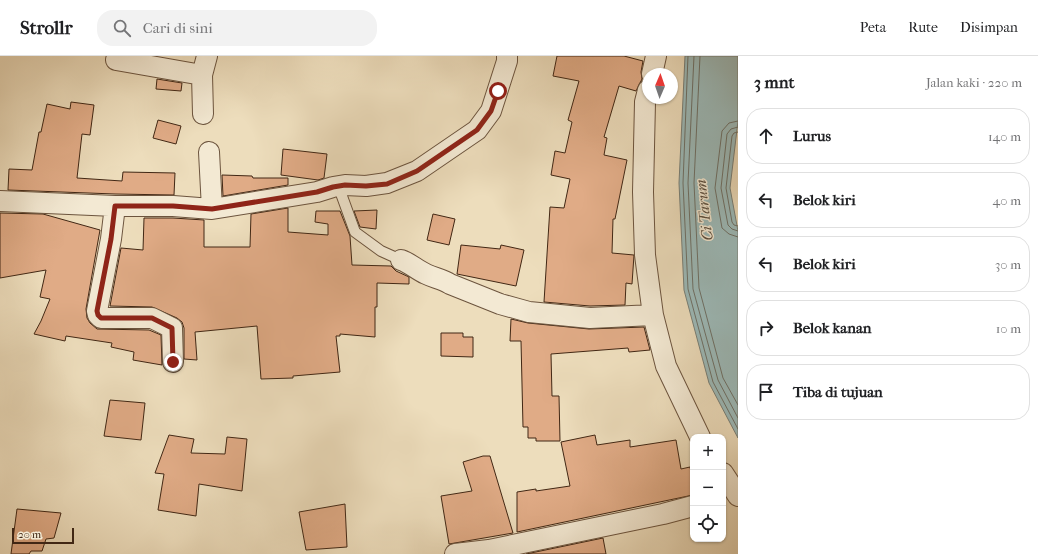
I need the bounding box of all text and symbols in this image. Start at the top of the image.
search box [97,10,377,46]
text: Strollr [20,17,73,39]
icon: search [111,17,133,39]
text: Cari di sini [143,19,213,37]
text: Peta [860,19,886,36]
text: Rute [908,19,938,36]
text: Disimpan [960,19,1018,36]
north arrow [642,68,678,104]
text: 3 mnt [754,72,795,92]
text: Jalan kaki · 220 m [926,75,1022,90]
route start [489,82,507,100]
icon: ahead [755,125,777,147]
text: Lurus [793,127,831,145]
text: 140 m [988,129,1021,144]
water label: Ci Tarum [691,178,717,242]
icon: left [755,189,777,211]
text: Belok kiri [793,191,856,209]
text: 40 m [993,193,1021,208]
icon: left [755,253,777,275]
text: Belok kiri [793,255,856,273]
text: 30 m [995,257,1021,272]
icon: right [755,317,777,339]
text: Belok kanan [793,319,872,337]
text: 10 m [996,321,1021,336]
route end [164,353,182,371]
icon: arrive [755,381,777,403]
text: Tiba di tujuan [793,383,883,401]
map controls [690,434,726,542]
button: + [690,434,726,470]
button: − [690,470,726,506]
button: locate [690,506,726,542]
scale bar [12,526,74,545]
text: 20 m [18,528,41,541]

